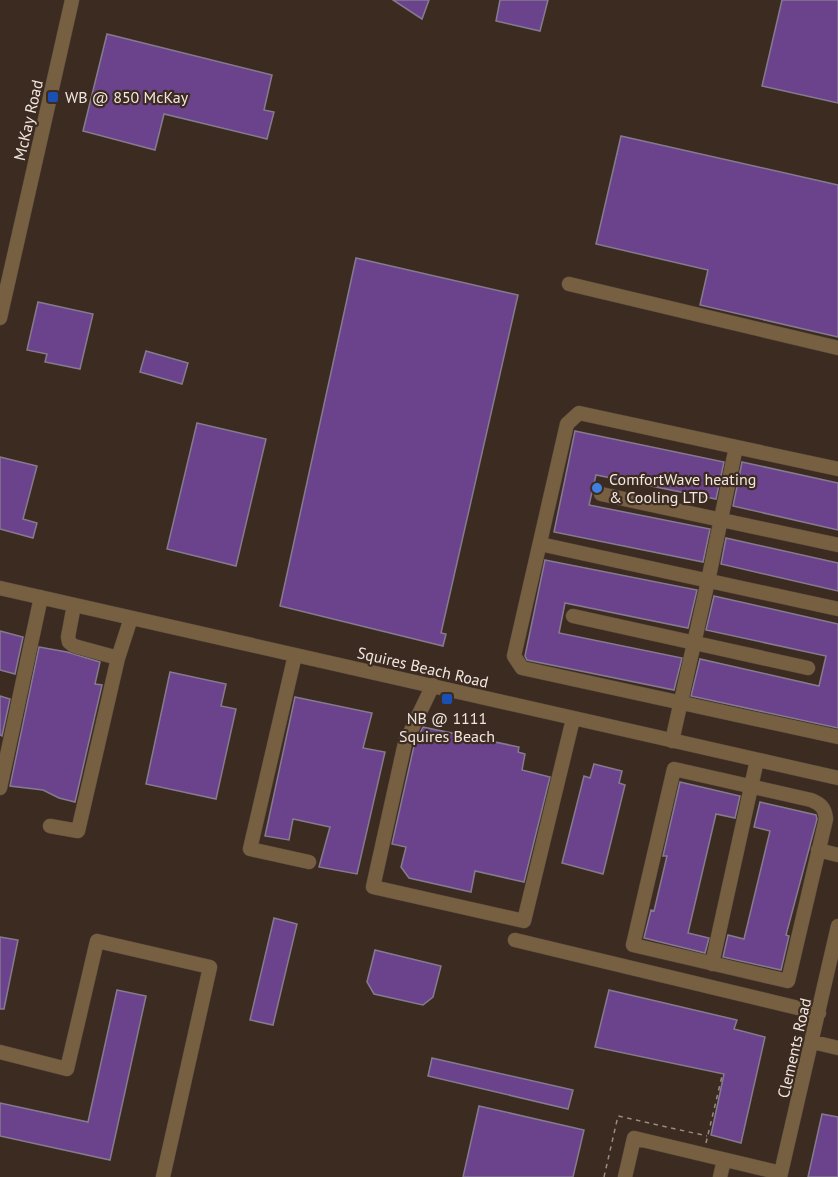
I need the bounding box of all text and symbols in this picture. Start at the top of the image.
street label: McKay Road [9,78,47,162]
place label: WB @ 850 McKay [65,87,189,107]
marker: WB @ 850 McKay [46,90,60,104]
place label: ComfortWave heating & Cooling LTD [609,469,756,507]
marker: ComfortWave heating & Cooling LTD [590,481,604,495]
street label: Squires Beach Road [355,642,491,692]
marker: NB @ 1111 Squires Beach [440,692,454,706]
place label: NB @ 1111 Squires Beach [399,708,495,746]
street label: Clements Road [773,996,815,1100]

